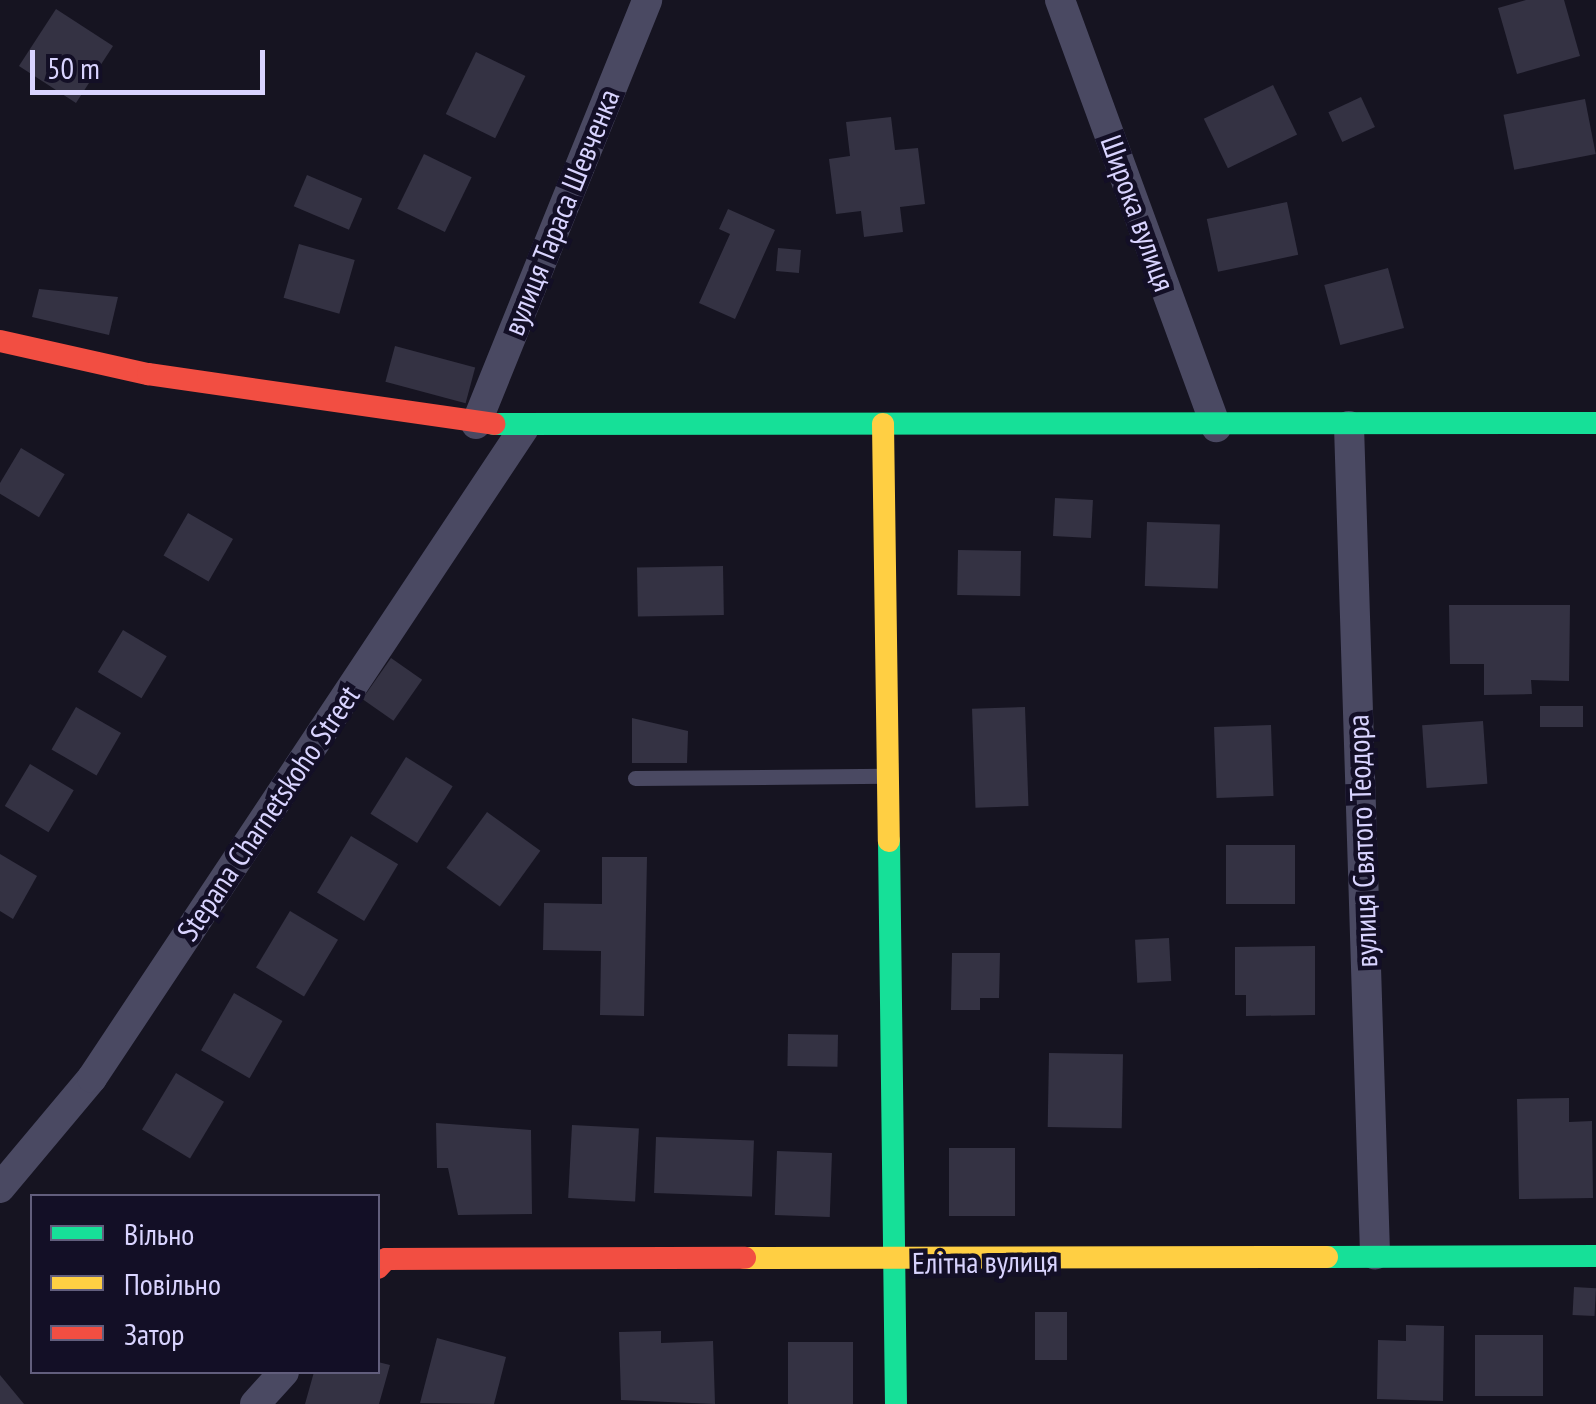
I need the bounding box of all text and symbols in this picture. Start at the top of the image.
scale bar [35,30,270,92]
text: 50 m [47,48,100,87]
street label: вулиця Тараса Шевченка [495,83,627,341]
street label: Широка вулиця [1093,130,1183,296]
street label: Stepana Charnetskoho Street [169,679,367,947]
street label: вулиця Святого Теодора [1340,714,1384,968]
legend [30,1194,380,1374]
text: Вільно [124,1214,194,1253]
street label: Елітна вулиця [912,1243,1058,1281]
text: Повільно [124,1264,221,1303]
text: Затор [124,1314,184,1353]

